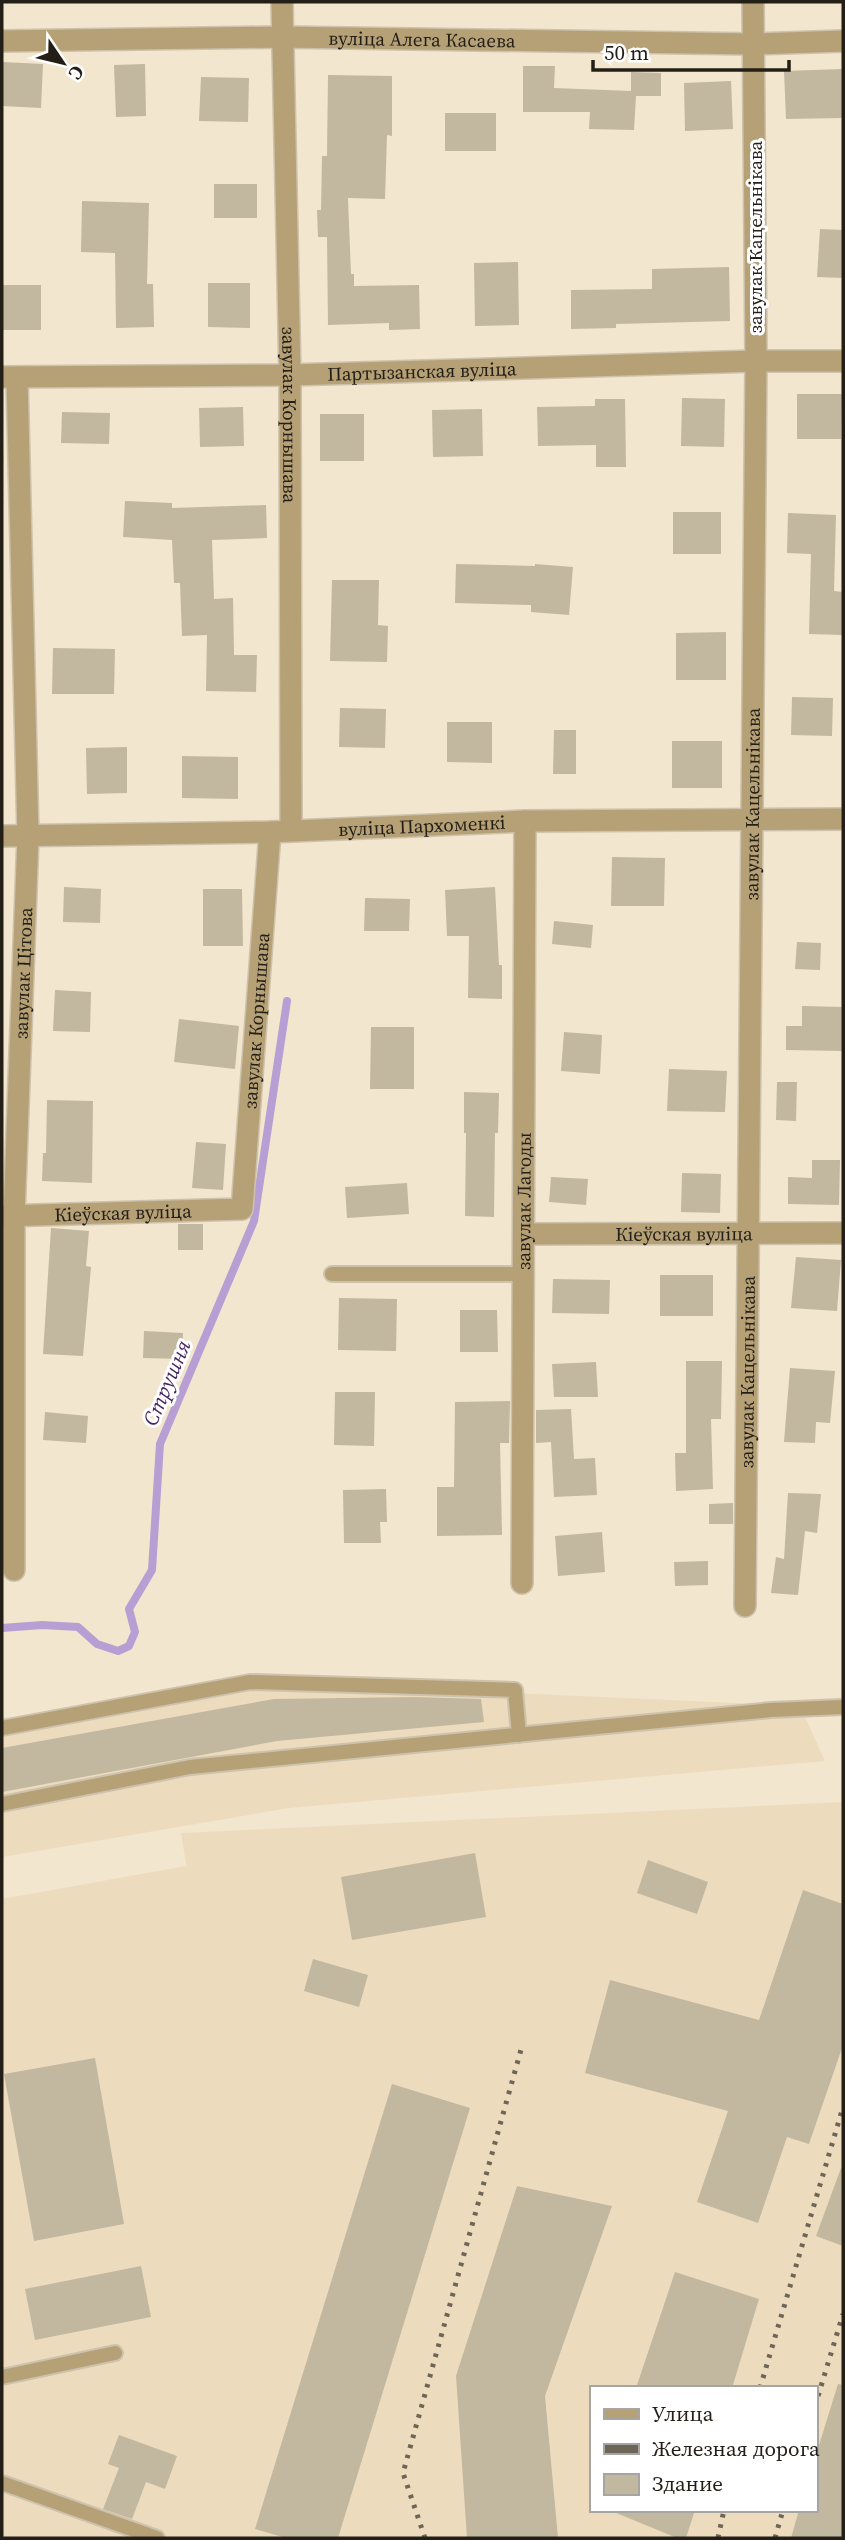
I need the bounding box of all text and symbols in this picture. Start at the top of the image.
street label: вуліца Алега Касаева [328,25,516,53]
north arrow [28,28,98,98]
scale bar [593,28,789,72]
text: 50 m [604,38,649,67]
text: С [63,60,91,85]
street label: завулак Кацельнікава [742,140,768,333]
street label: завулак Корнышава [276,326,303,504]
street label: Партызанская вуліца [327,355,517,387]
street label: завулак Кацельнікава [738,707,766,900]
street label: вуліца Пархоменкі [338,809,506,842]
street label: завулак Цітова [8,906,38,1040]
street label: завулак Корнышава [236,931,276,1110]
street label: завулак Лагоды [510,1132,537,1270]
street label: Кіеўская вуліца [54,1197,192,1227]
street label: Кіеўская вуліца [615,1220,753,1247]
street label: завулак Кацельнікава [733,1275,761,1468]
water label: Струшня [136,1335,198,1430]
legend [590,2386,817,2512]
text: Улица [652,2399,714,2428]
text: Железная дорога [652,2434,820,2463]
text: Здание [652,2469,723,2498]

